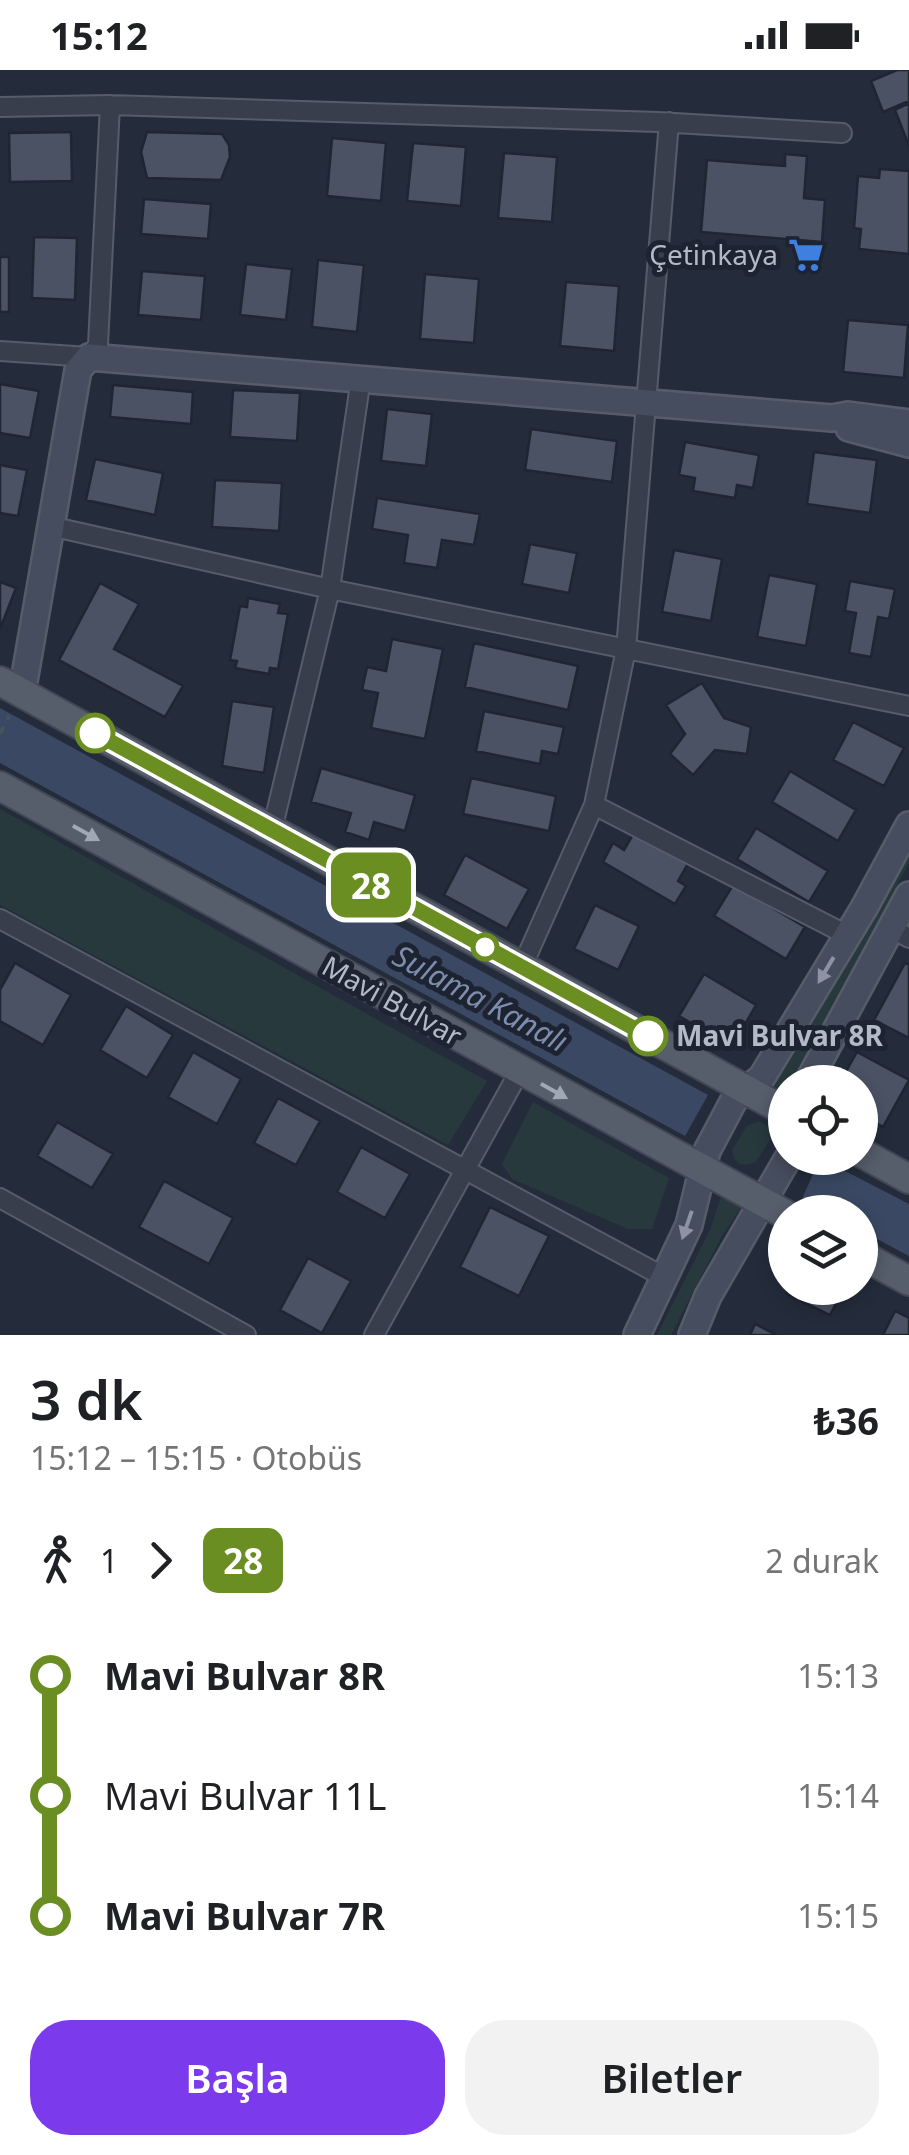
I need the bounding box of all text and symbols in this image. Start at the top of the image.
text: 15:12 [50,9,148,61]
place label: Çetinkaya [649,235,778,273]
supermarket icon: Çetinkaya [787,236,825,274]
unlabelled marker [76,714,114,752]
one-way arrow [71,824,100,841]
line badge: 28 [326,852,416,918]
text: 28 [351,862,391,909]
water label: Sulama Kanalı [386,934,575,1061]
unlabelled marker [472,934,498,960]
street label: Mavi Bulvar [316,946,469,1054]
one-way arrow [817,956,835,984]
place label: Mavi Bulvar 8R [676,1016,884,1054]
marker: Mavi Bulvar 8R [629,1017,667,1055]
map controls [768,1065,878,1305]
button: locate [768,1065,878,1175]
one-way arrow [540,1082,569,1099]
button: layers [768,1195,878,1305]
one-way arrow [679,1211,694,1241]
text: 3 dk [30,1361,143,1436]
text: ₺36 [814,1394,879,1446]
text: 15:12 – 15:15 · Otobüs [30,1436,362,1479]
icon: walk [30,1533,85,1588]
icon: forward [133,1533,188,1588]
text: 28 [223,1537,263,1584]
text: 1 [100,1539,118,1582]
text: 2 durak [765,1539,879,1582]
text: Mavi Bulvar 8R [104,1649,385,1701]
text: 15:13 [797,1654,879,1697]
text: Mavi Bulvar 11L [104,1769,386,1821]
text: 15:14 [797,1774,879,1817]
text: Mavi Bulvar 7R [104,1889,385,1941]
text: 15:15 [797,1894,879,1937]
button: Başla [30,2020,445,2135]
button: Biletler [465,2020,879,2135]

